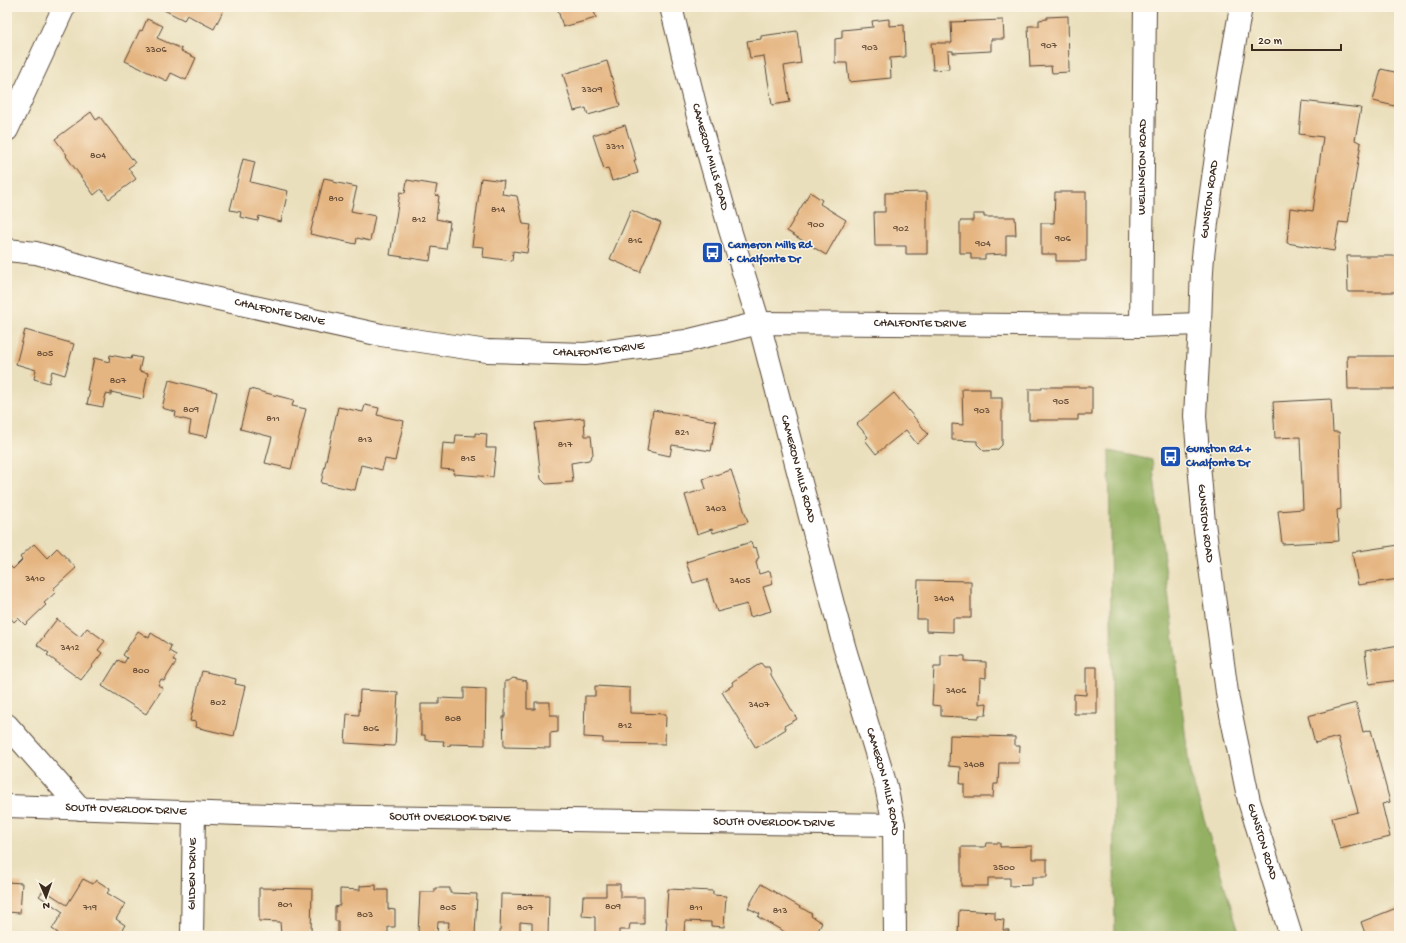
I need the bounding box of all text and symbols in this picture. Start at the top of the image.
scale bar [1252,26,1341,52]
text: 20 m [1258,35,1283,49]
house number: 907 [1040,40,1058,52]
house number: 903 [861,42,878,54]
house number: 3306 [144,44,167,56]
house number: 3309 [580,84,603,96]
street label: CAMERON MILLS ROAD [688,102,731,212]
street label: WELLINGTON ROAD [1135,119,1151,215]
house number: 3311 [605,141,624,153]
house number: 804 [90,150,106,162]
street label: GUNSTON ROAD [1198,159,1222,239]
house number: 810 [328,193,344,205]
house number: 814 [491,204,505,216]
house number: 812 [412,214,426,226]
house number: 900 [807,219,825,231]
house number: 902 [892,223,909,235]
house number: 906 [1054,233,1072,245]
house number: 816 [628,235,643,247]
house number: 904 [974,238,991,250]
place label: Cameron Mills Rd + Chalfonte Dr [727,239,814,267]
bus stop icon: Cameron Mills Rd + Chalfonte Dr [700,240,726,266]
street label: CHALFONTE DRIVE [233,296,327,329]
street label: CHALFONTE DRIVE [874,317,967,332]
street label: CHALFONTE DRIVE [553,339,646,361]
house number: 805 [37,348,53,360]
house number: 807 [110,375,127,387]
house number: 905 [1052,396,1069,408]
house number: 809 [183,404,199,416]
house number: 903 [973,405,990,417]
house number: 811 [266,413,280,425]
street label: CAMERON MILLS ROAD [777,414,818,524]
house number: 821 [675,427,689,439]
house number: 813 [358,434,372,446]
house number: 817 [558,439,573,451]
place label: Gunston Rd + Chalfonte Dr [1185,443,1252,471]
bus stop icon: Gunston Rd + Chalfonte Dr [1158,444,1184,470]
house number: 815 [461,453,475,465]
street label: GUNSTON ROAD [1194,483,1216,564]
house number: 3403 [705,503,726,515]
house number: 3410 [24,573,45,585]
house number: 3405 [729,575,750,587]
house number: 3404 [933,593,954,605]
house number: 3412 [60,642,80,654]
house number: 800 [133,665,150,677]
house number: 3406 [945,685,967,697]
house number: 802 [210,697,226,709]
house number: 3407 [748,699,770,711]
house number: 808 [445,713,462,725]
house number: 812 [618,720,632,732]
house number: 806 [363,723,380,735]
street label: CAMERON MILLS ROAD [862,726,902,836]
house number: 3408 [962,759,985,771]
street label: SOUTH OVERLOOK DRIVE [65,801,187,819]
street label: GUNSTON ROAD [1243,802,1280,882]
street label: SOUTH OVERLOOK DRIVE [389,810,511,826]
street label: SOUTH OVERLOOK DRIVE [713,815,835,831]
street label: GILDEN DRIVE [185,837,201,910]
house number: 3500 [992,862,1015,874]
north arrow [26,877,66,917]
text: N [42,899,50,911]
house number: 801 [277,899,293,911]
house number: 809 [605,901,621,913]
house number: 719 [82,902,97,914]
house number: 805 [440,902,456,914]
house number: 807 [517,902,534,914]
house number: 811 [689,902,703,914]
house number: 813 [773,905,787,917]
house number: 803 [357,909,373,921]

